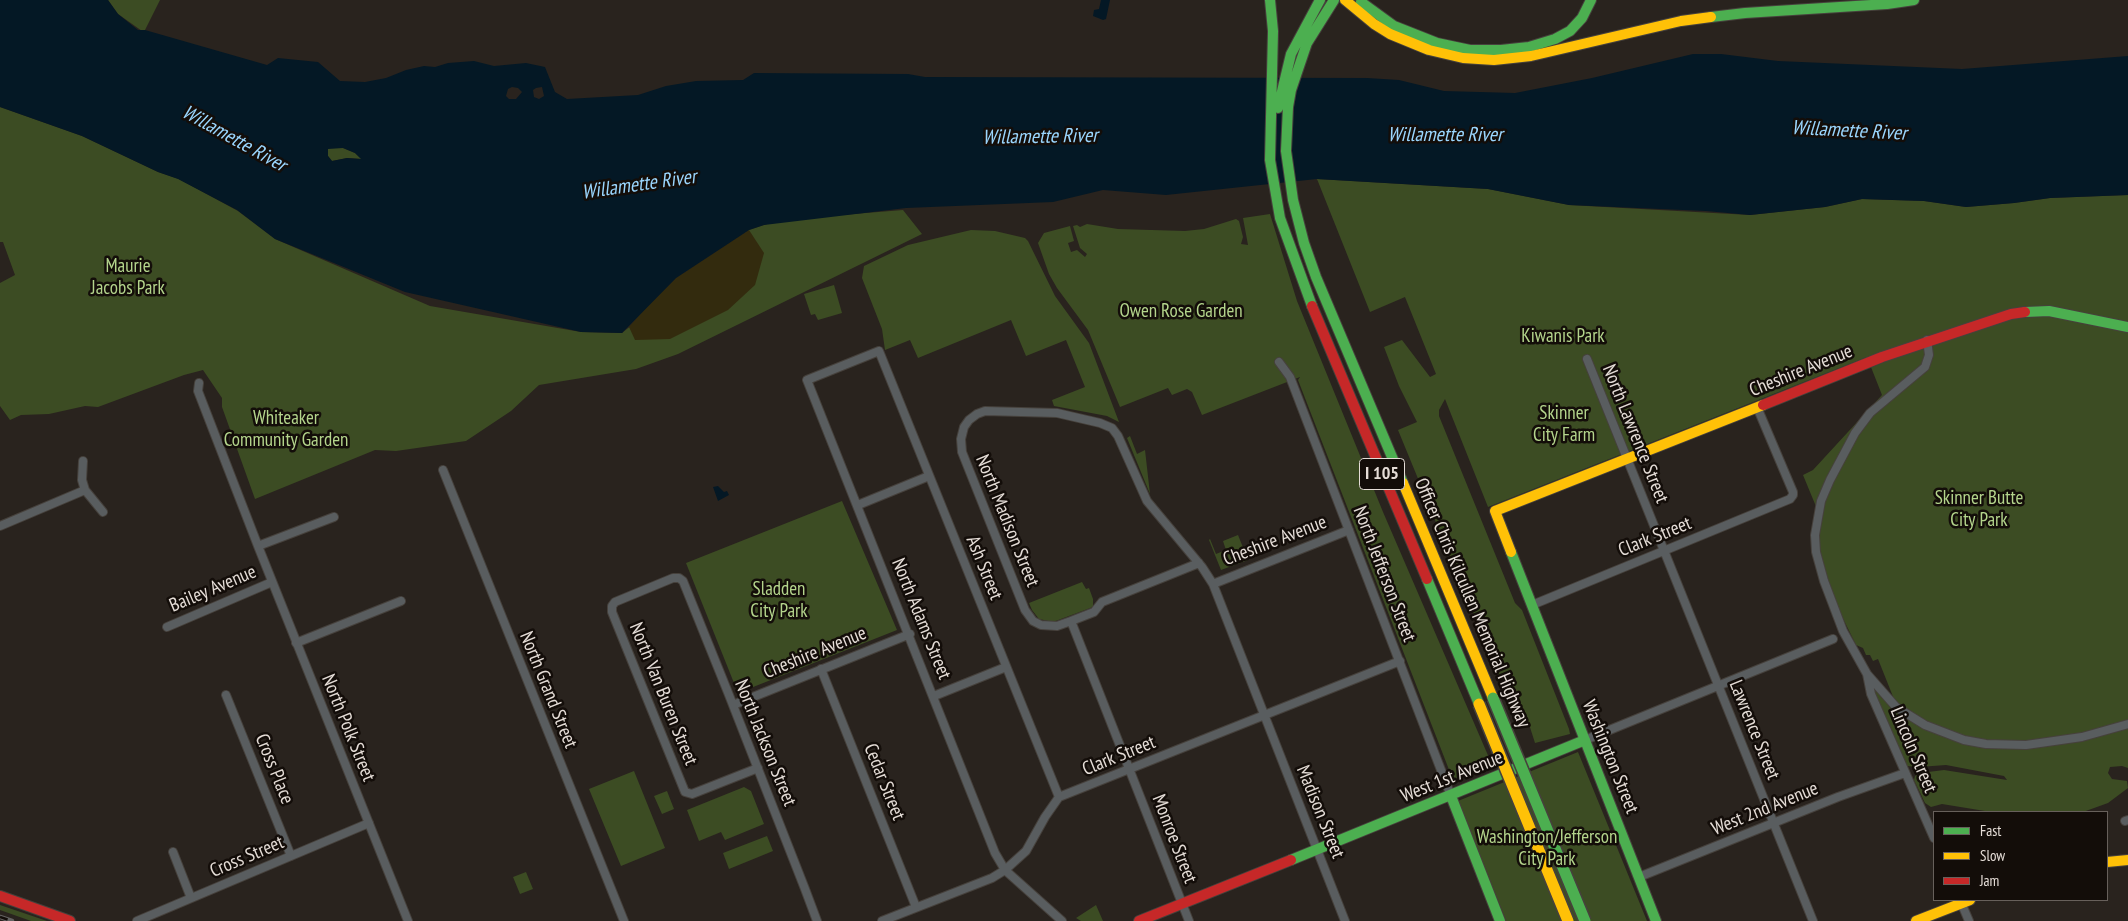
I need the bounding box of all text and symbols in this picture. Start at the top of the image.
water label: Willamette River [178,101,290,177]
water label: Willamette River [1791,116,1907,146]
water label: Willamette River [1387,123,1503,147]
water label: Willamette River [982,124,1098,150]
water label: Willamette River [580,165,698,205]
park label: Maurie Jacobs Park [91,256,165,300]
park label: Owen Rose Garden [1119,301,1243,323]
park label: Kiwanis Park [1521,326,1605,348]
street label: Cheshire Avenue [1746,340,1856,402]
street label: North Lawrence Street [1597,362,1673,506]
park label: Skinner City Farm [1533,403,1595,447]
park label: Whiteaker Community Garden [224,408,348,452]
street label: North Madison Street [970,452,1044,590]
road number: I 105 [1360,458,1404,489]
street label: Officer Chris Kilcullen Memorial Highway [1409,475,1535,731]
park label: Skinner Butte City Park [1935,488,2023,532]
street label: North Jefferson Street [1348,503,1420,645]
street label: Cheshire Avenue [1220,511,1330,571]
street label: Clark Street [1615,512,1695,562]
street label: Ash Street [961,533,1007,603]
street label: North Adams Street [886,555,956,683]
street label: Bailey Avenue [166,561,260,617]
park label: Sladden City Park [750,579,808,623]
street label: North Van Buren Street [624,619,702,769]
street label: Cheshire Avenue [760,622,870,684]
street label: North Grand Street [514,628,582,752]
street label: North Polk Street [316,671,380,785]
street label: North Jackson Street [729,676,801,810]
street label: Lawrence Street [1724,677,1784,783]
street label: Washington Street [1577,697,1643,817]
street label: Lincoln Street [1885,704,1941,796]
street label: Cross Place [250,731,298,807]
street label: Clark Street [1079,731,1159,781]
street label: Cedar Street [858,740,910,824]
street label: West 1st Avenue [1398,746,1506,808]
street label: Madison Street [1291,762,1349,862]
street label: West 2nd Avenue [1708,777,1822,841]
street label: Monroe Street [1147,791,1201,887]
legend [1933,811,2108,901]
text: Fast [1980,821,2001,840]
park label: Washington/Jefferson City Park [1477,827,1617,871]
street label: Cross Street [207,831,287,883]
text: Slow [1980,846,2005,865]
text: Jam [1980,871,1999,890]

